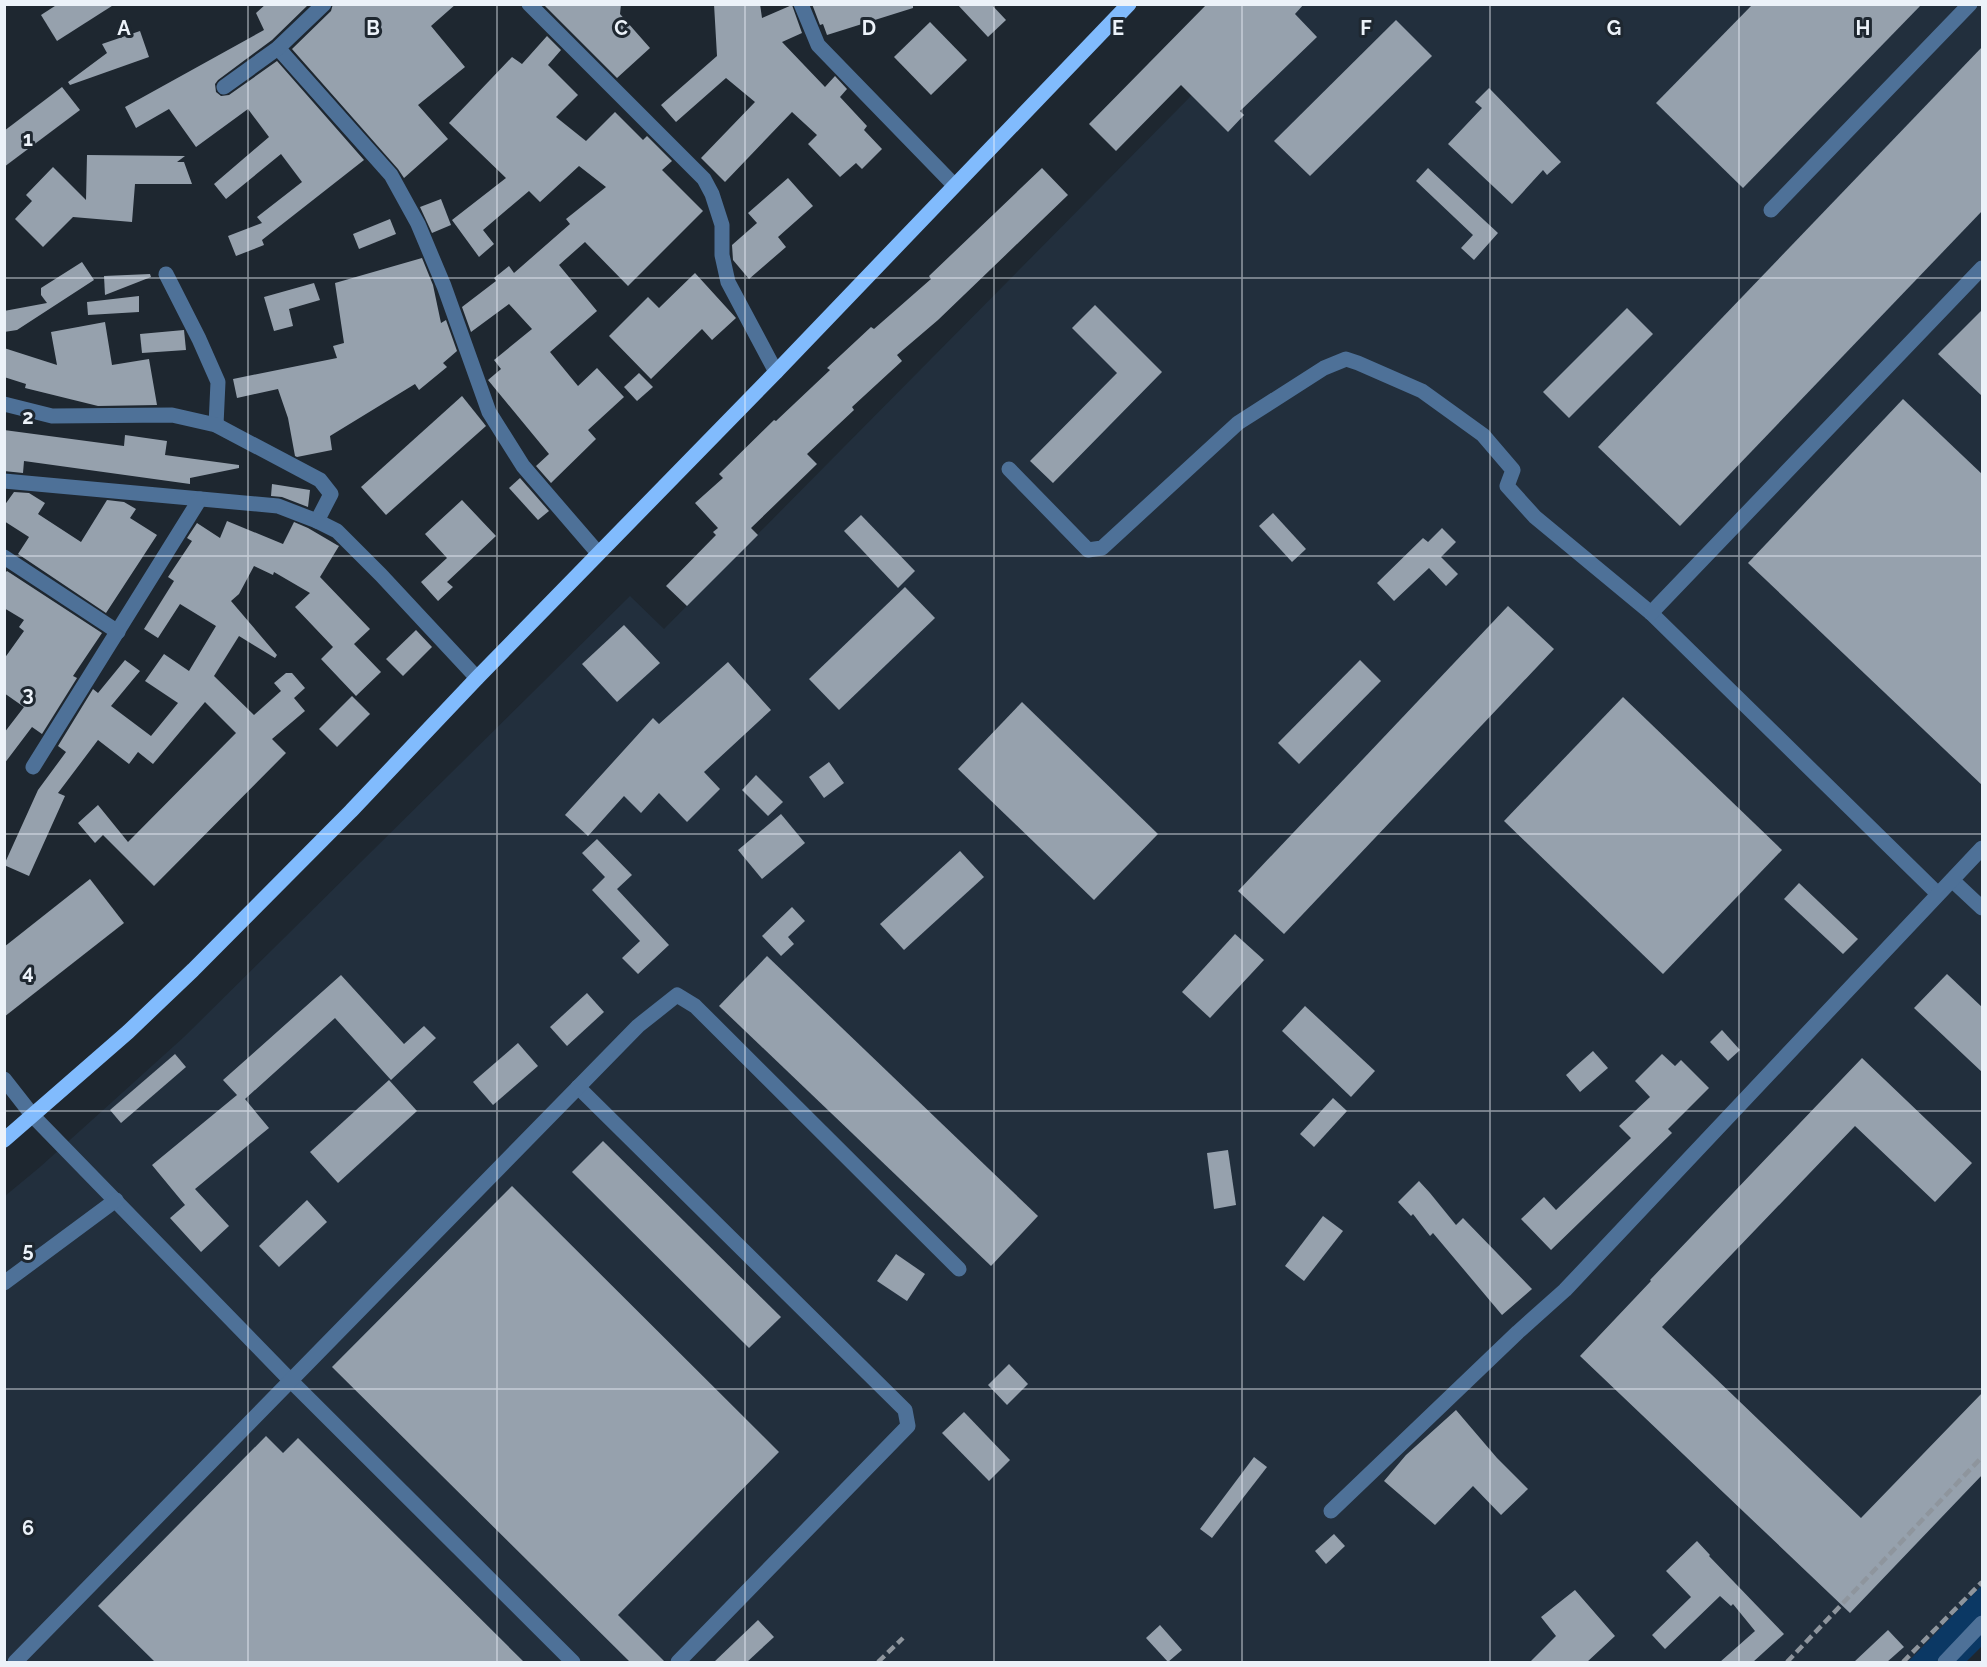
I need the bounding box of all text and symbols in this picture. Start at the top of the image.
text: A [117,16,131,40]
text: B [366,16,380,40]
text: C [614,16,628,40]
text: D [862,16,876,40]
text: E [1112,16,1124,40]
text: F [1360,16,1372,40]
text: G [1607,16,1621,40]
text: H [1856,16,1870,40]
text: 1 [23,127,33,151]
text: 2 [22,405,34,429]
text: 3 [22,682,34,706]
text: 4 [22,960,34,984]
text: 5 [22,1238,34,1262]
text: 6 [22,1516,34,1540]

